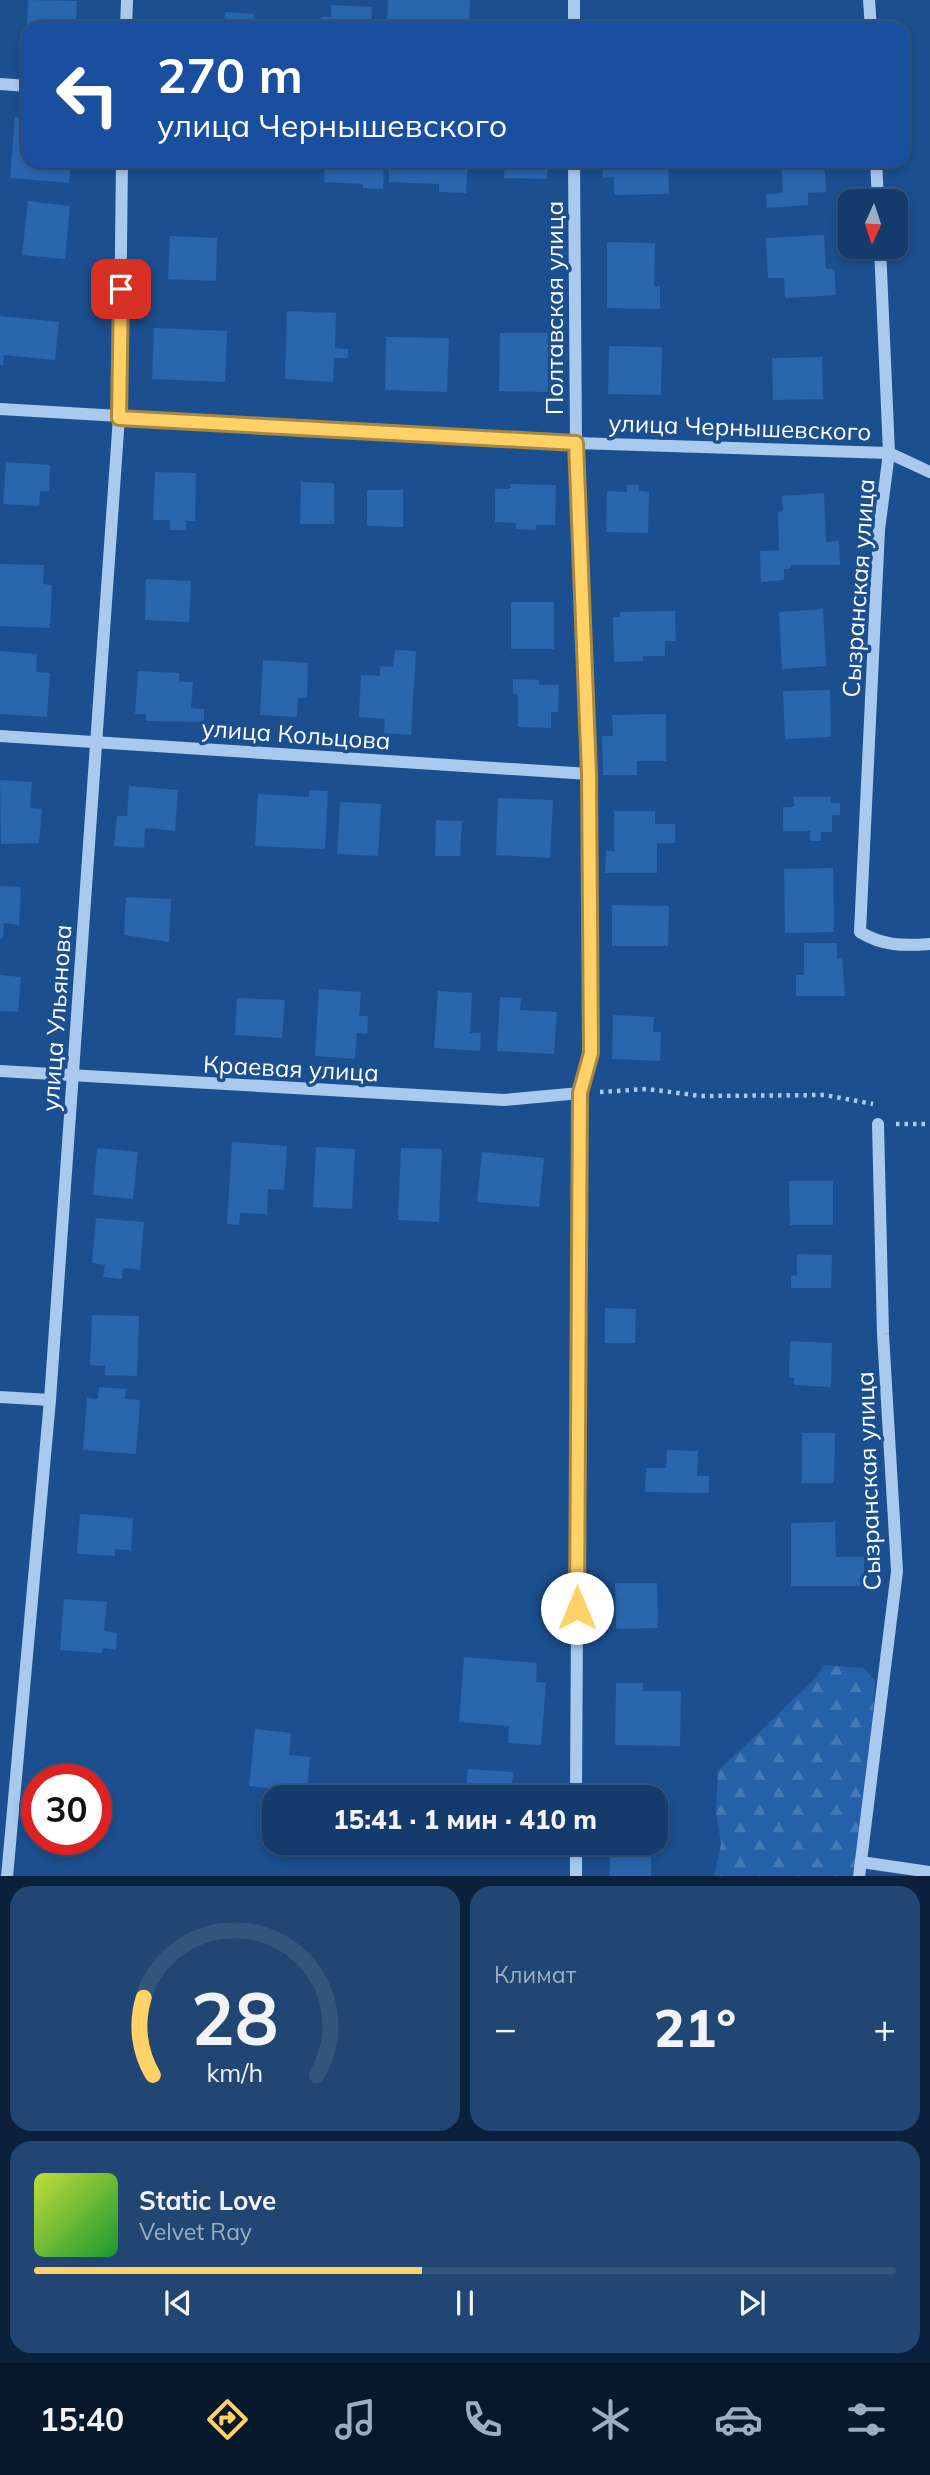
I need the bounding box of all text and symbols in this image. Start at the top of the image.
text: 270 m [157,44,303,105]
icon: left [42,49,133,140]
text: улица Чернышевского [157,105,507,145]
north arrow [838,189,908,259]
map controls [838,189,908,259]
street label: Полтавская улица [539,201,569,415]
pin [91,259,151,319]
icon: arrive [102,270,140,308]
street label: улица Чернышевского [608,407,872,447]
street label: Сызранская улица [835,478,881,698]
street label: улица Кольцова [200,712,392,756]
street label: улица Ульянова [35,924,77,1112]
street label: Краевая улица [202,1048,380,1088]
street label: Сызранская улица [849,1371,887,1591]
position arrow [540,1571,614,1645]
speed limit sign: 30 [21,1764,112,1855]
text: 15:41 · 1 мин · 410 m [333,1803,597,1836]
text: Климат [494,1960,576,1989]
text: 28 [191,1972,279,2063]
text: 21° [654,1995,736,2060]
text: − [494,2004,517,2052]
text: + [873,2004,896,2052]
text: km/h [207,2056,263,2087]
text: Static Love [139,2184,276,2217]
text: Velvet Ray [139,2217,252,2246]
icon: previous [159,2284,197,2322]
icon: pause [446,2284,484,2322]
icon: next [733,2284,771,2322]
icon: directions [203,2395,252,2444]
icon: music [331,2395,380,2444]
icon: phone [458,2395,507,2444]
icon: climate [586,2395,635,2444]
icon: car [714,2395,763,2444]
icon: filters [842,2395,891,2444]
text: 15:40 [39,2399,124,2439]

